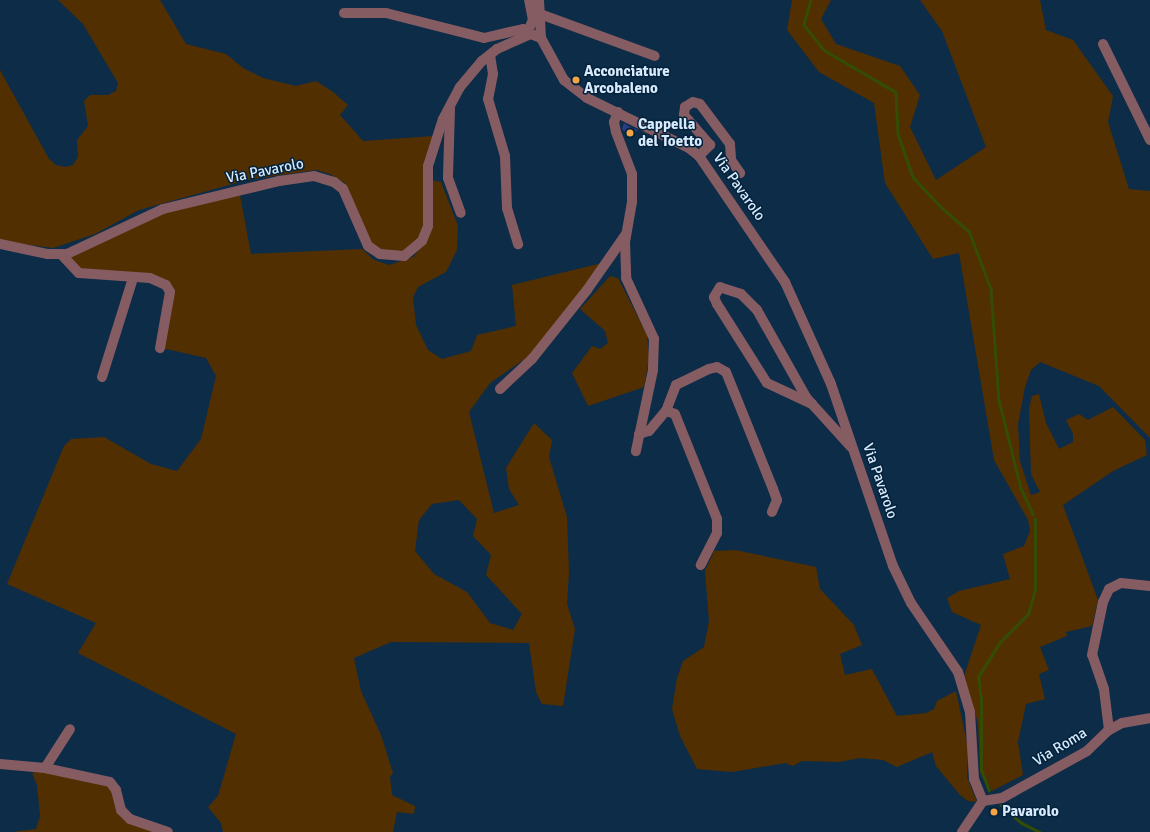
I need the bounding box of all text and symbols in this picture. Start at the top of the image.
place label: Acconciature Arcobaleno [584,62,670,97]
marker: Acconciature Arcobaleno [571,75,581,85]
place label: Cappella del Toetto [638,115,702,150]
marker: Cappella del Toetto [625,128,635,138]
street label: Via Pavarolo [709,150,769,224]
street label: Via Pavarolo [225,155,305,187]
street label: Via Pavarolo [859,441,901,521]
street label: Via Roma [1030,724,1090,770]
place label: Pavarolo [1002,803,1059,821]
marker: Pavarolo [989,807,999,817]

